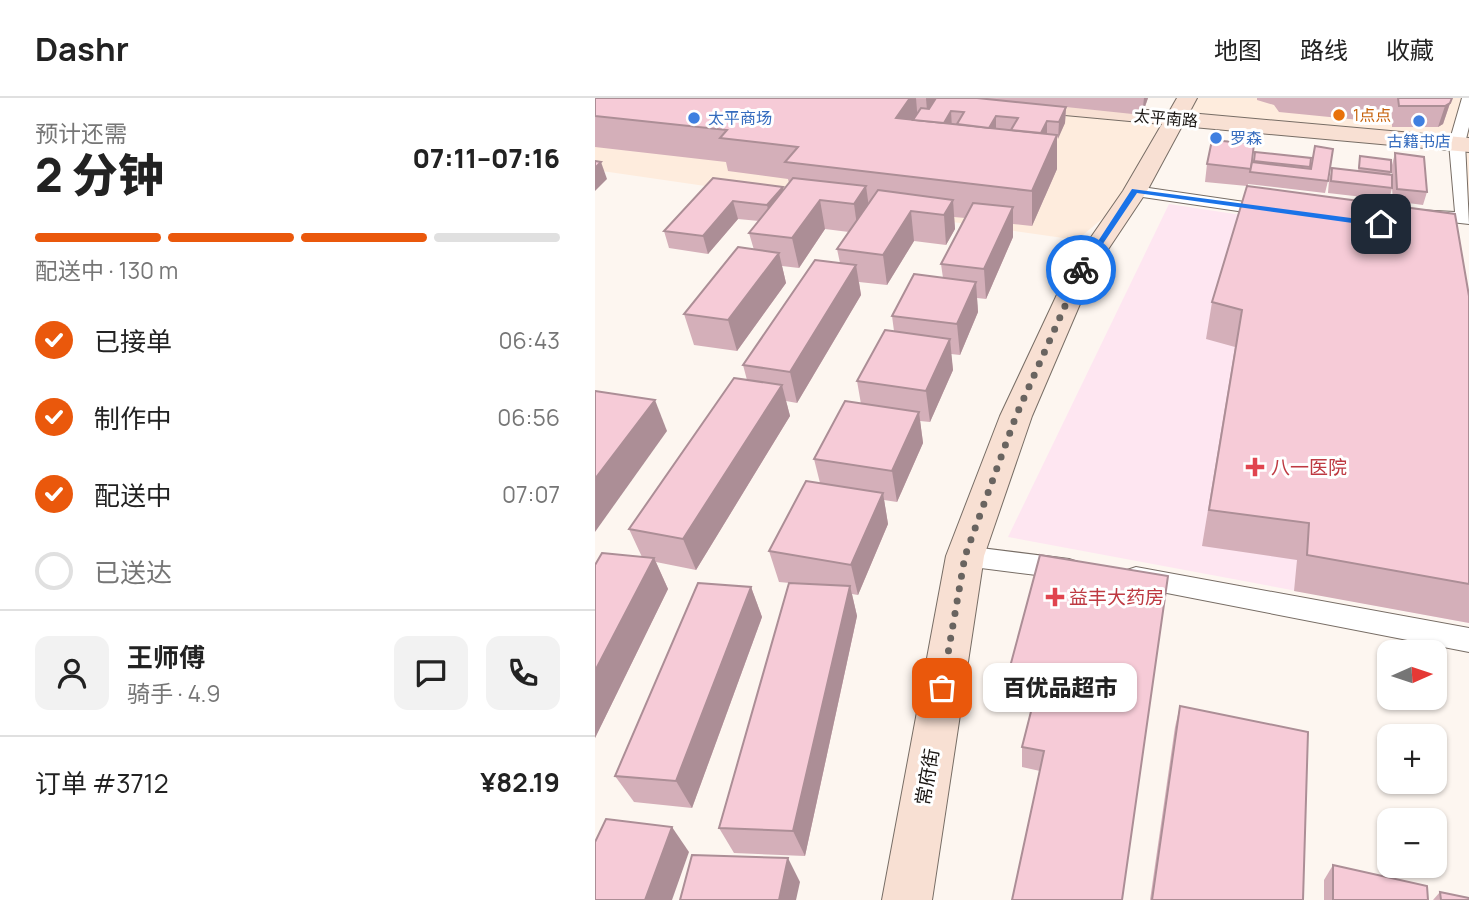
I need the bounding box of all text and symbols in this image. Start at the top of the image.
text: Dashr [35,26,129,71]
text: 地图 [1214,33,1262,66]
text: 路线 [1300,33,1348,66]
text: 收藏 [1386,33,1434,66]
street label: 太平南路 [1133,104,1199,132]
place label: 1点点 [1353,104,1391,126]
place label: 太平商场 [708,107,772,129]
marker: 1点点 [1331,107,1347,123]
marker: 太平商场 [686,110,702,126]
marker: 古籍书店 [1411,113,1427,129]
text: 预计还需 [35,117,127,149]
place label: 罗森 [1230,127,1262,149]
marker: 罗森 [1208,130,1224,146]
place label: 古籍书店 [1387,130,1451,152]
text: 07:11–07:16 [412,140,560,176]
text: 2 分钟 [35,143,164,206]
pin [1351,194,1411,254]
icon: home [1362,205,1400,243]
courier [1046,235,1116,305]
icon: bike [1062,251,1100,289]
text: 配送中 · 130 m [35,254,178,286]
icon: check [35,321,73,359]
text: 已接单 [94,323,172,359]
text: 06:43 [499,324,560,356]
icon: check [35,398,73,436]
text: 制作中 [94,400,172,436]
text: 06:56 [497,401,560,433]
place label: 八一医院 [1271,454,1347,480]
marker: 八一医院 [1245,457,1265,477]
icon: check [35,475,73,513]
text: 配送中 [94,477,172,513]
text: 07:07 [502,478,560,510]
text: 已送达 [94,554,172,590]
place label: 益丰大药房 [1069,584,1164,610]
marker: 益丰大药房 [1047,589,1063,605]
button: person [35,636,109,710]
button: chat [394,636,468,710]
button: phone [486,636,560,710]
text: 王师傅 [127,639,205,675]
north arrow [1377,640,1447,710]
map controls [1377,640,1447,878]
pin [912,658,972,718]
callout: 百优品超市 [984,664,1138,712]
icon: bag [923,669,961,707]
text: 百优品超市 [1003,671,1118,703]
text: 骑手 · 4.9 [127,677,221,709]
button: + [1377,724,1447,794]
street label: 常府街 [909,747,945,807]
text: ¥82.19 [480,764,560,800]
text: 订单 #3712 [35,765,169,801]
button: − [1377,808,1447,878]

